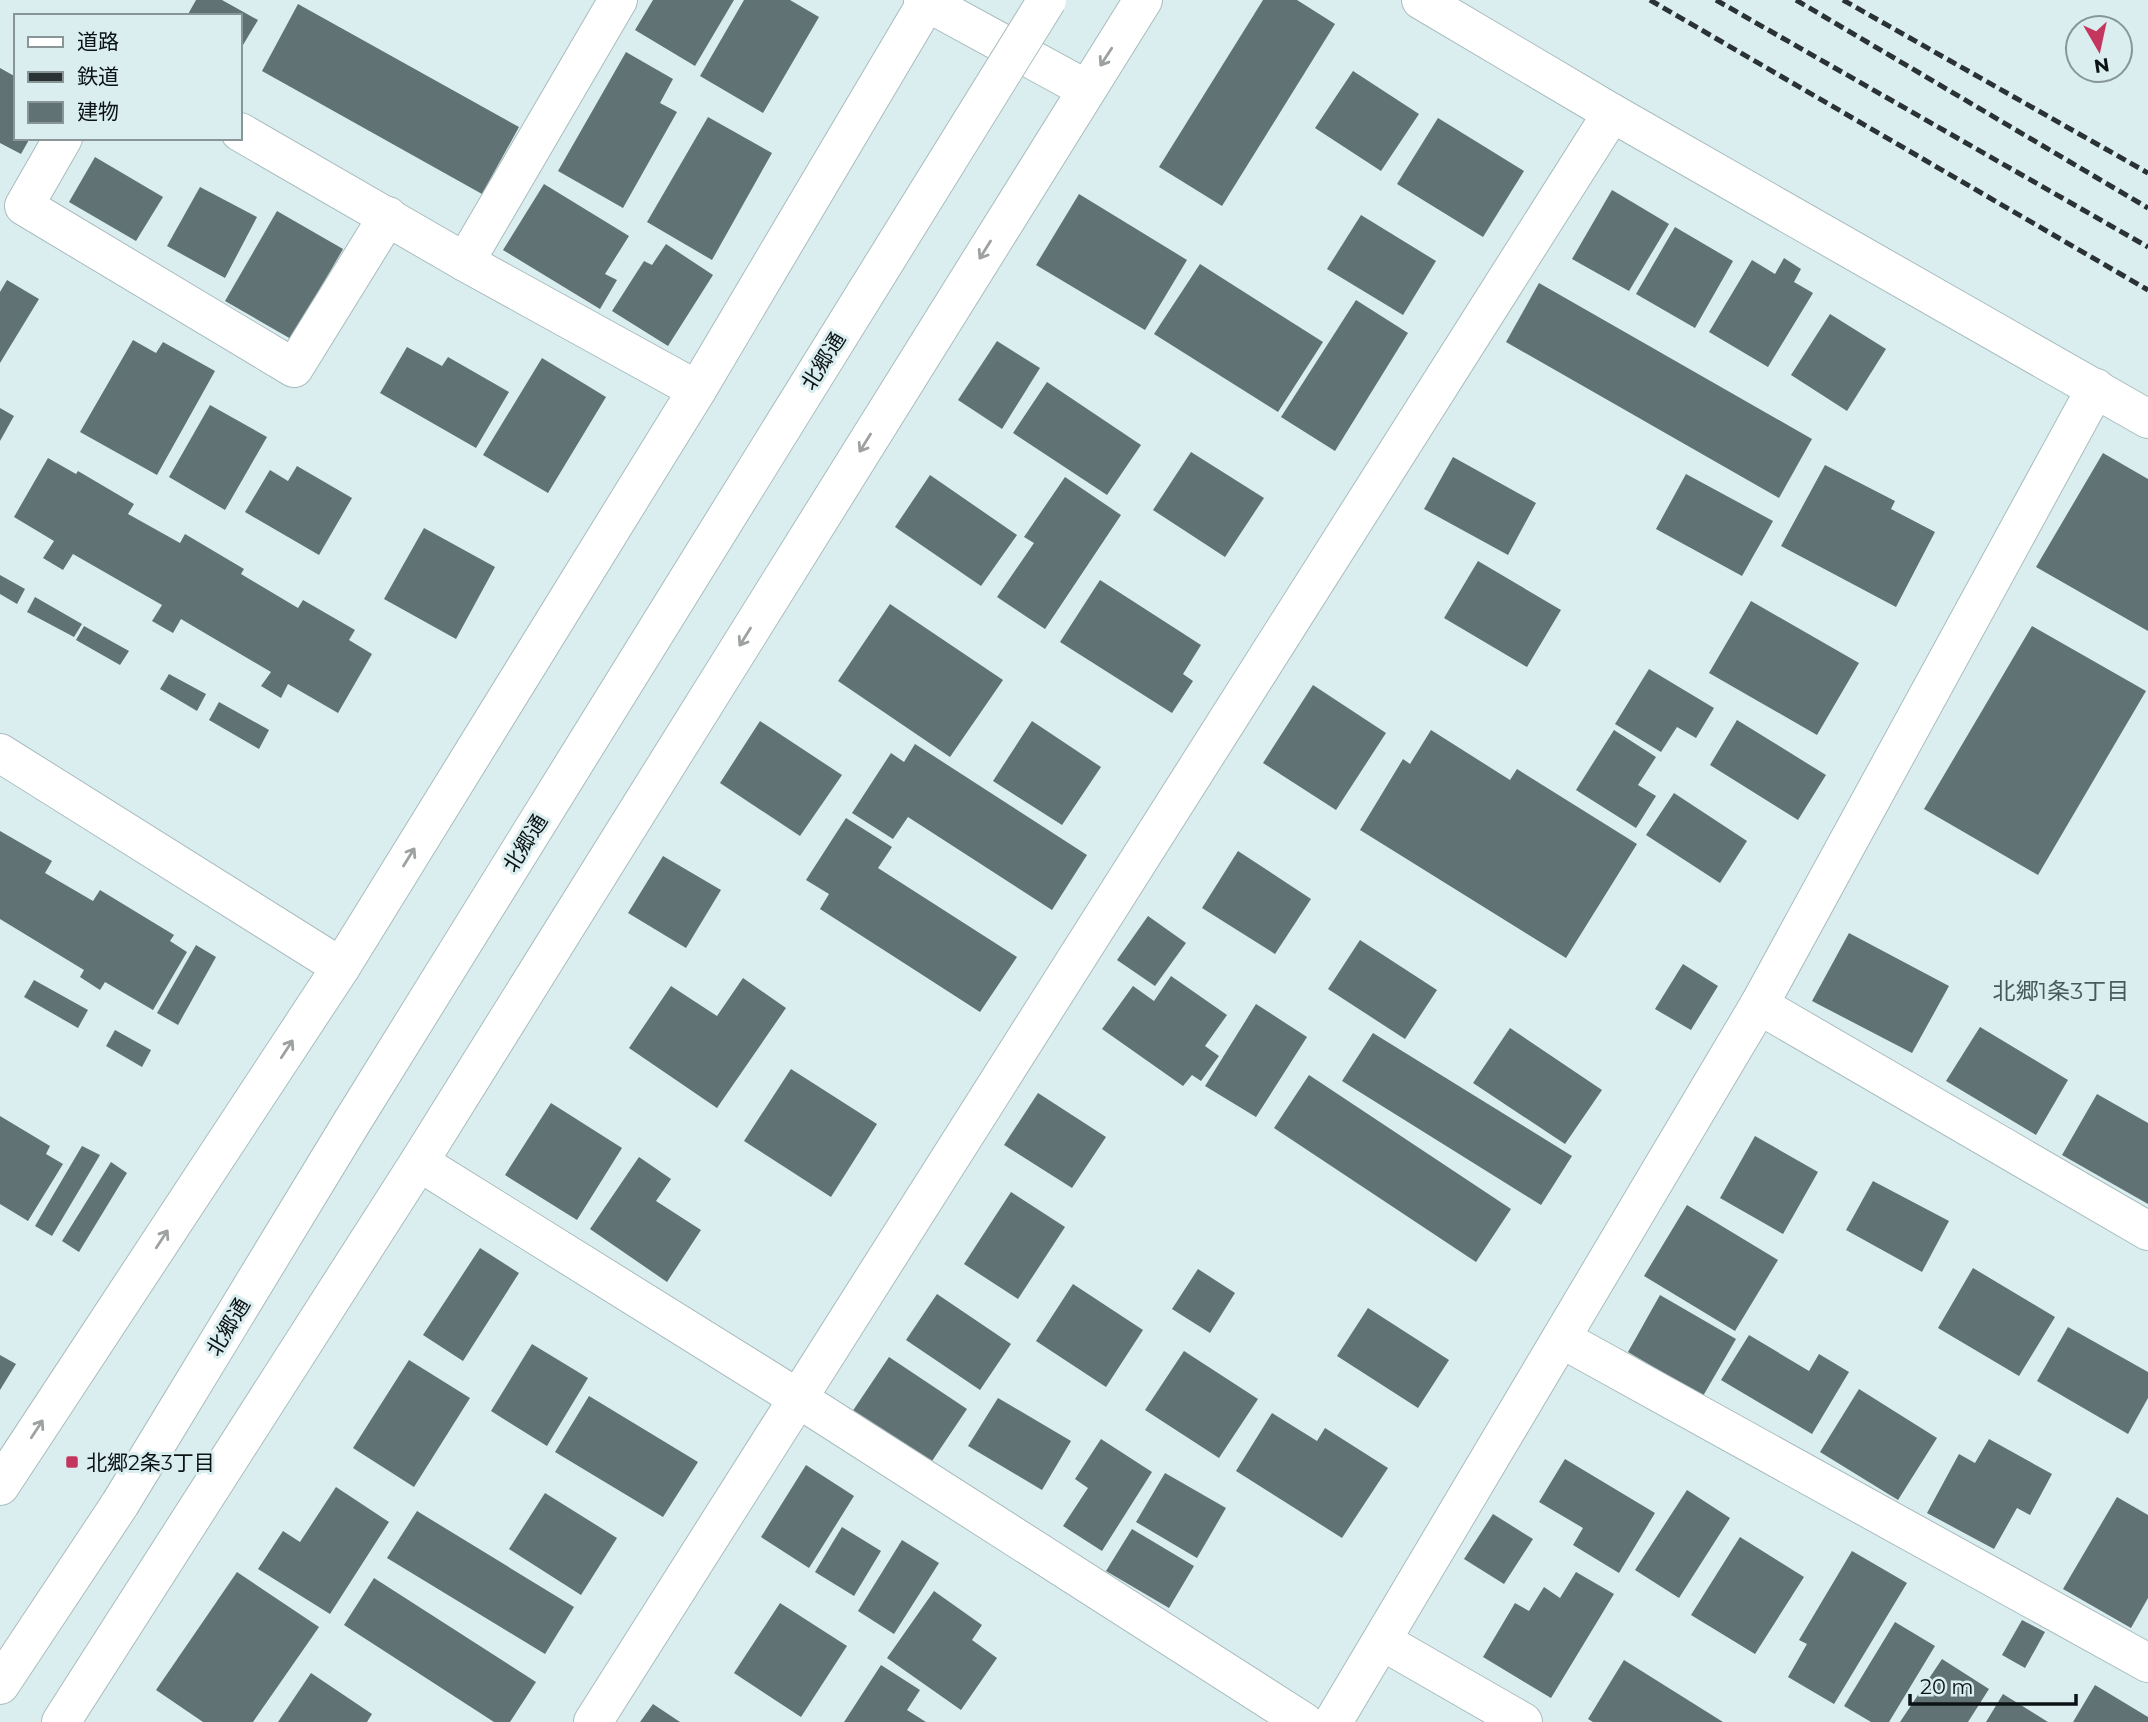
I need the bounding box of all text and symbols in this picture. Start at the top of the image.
legend [14,14,242,140]
north arrow [2064,14,2134,84]
text: 道路 [77,29,119,54]
one-way arrow [1099,47,1113,67]
text: N [2092,53,2111,78]
text: 鉄道 [77,64,119,89]
text: 建物 [77,99,119,124]
one-way arrow [978,240,992,260]
street label: 北郷通 [796,328,850,394]
one-way arrow [858,433,872,453]
one-way arrow [738,626,752,646]
street label: 北郷通 [498,810,552,876]
one-way arrow [402,847,416,867]
district label: 北郷1条3丁目 [1993,977,2129,1005]
one-way arrow [280,1039,294,1059]
one-way arrow [155,1230,170,1249]
street label: 北郷通 [201,1294,255,1360]
one-way arrow [30,1420,45,1439]
place label: 北郷2条3丁目 [86,1450,215,1475]
marker: 北郷2条3丁目 [64,1454,80,1470]
scale bar [1910,1662,2076,1706]
text: 20 m [1920,1674,1974,1699]

